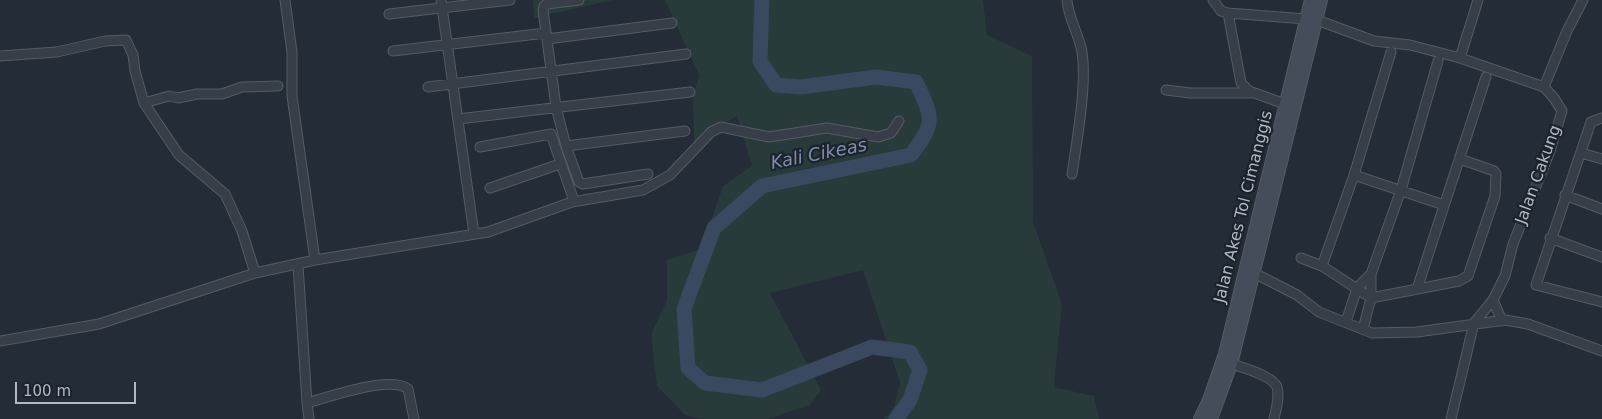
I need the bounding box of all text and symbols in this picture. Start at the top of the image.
street label: Jalan Akes Tol Cimanggis [1211,109,1277,305]
street label: Jalan Cakung [1512,123,1566,227]
water label: Kali Cikeas [769,135,869,175]
scale bar [18,372,139,404]
text: 100 m [23,382,71,400]

